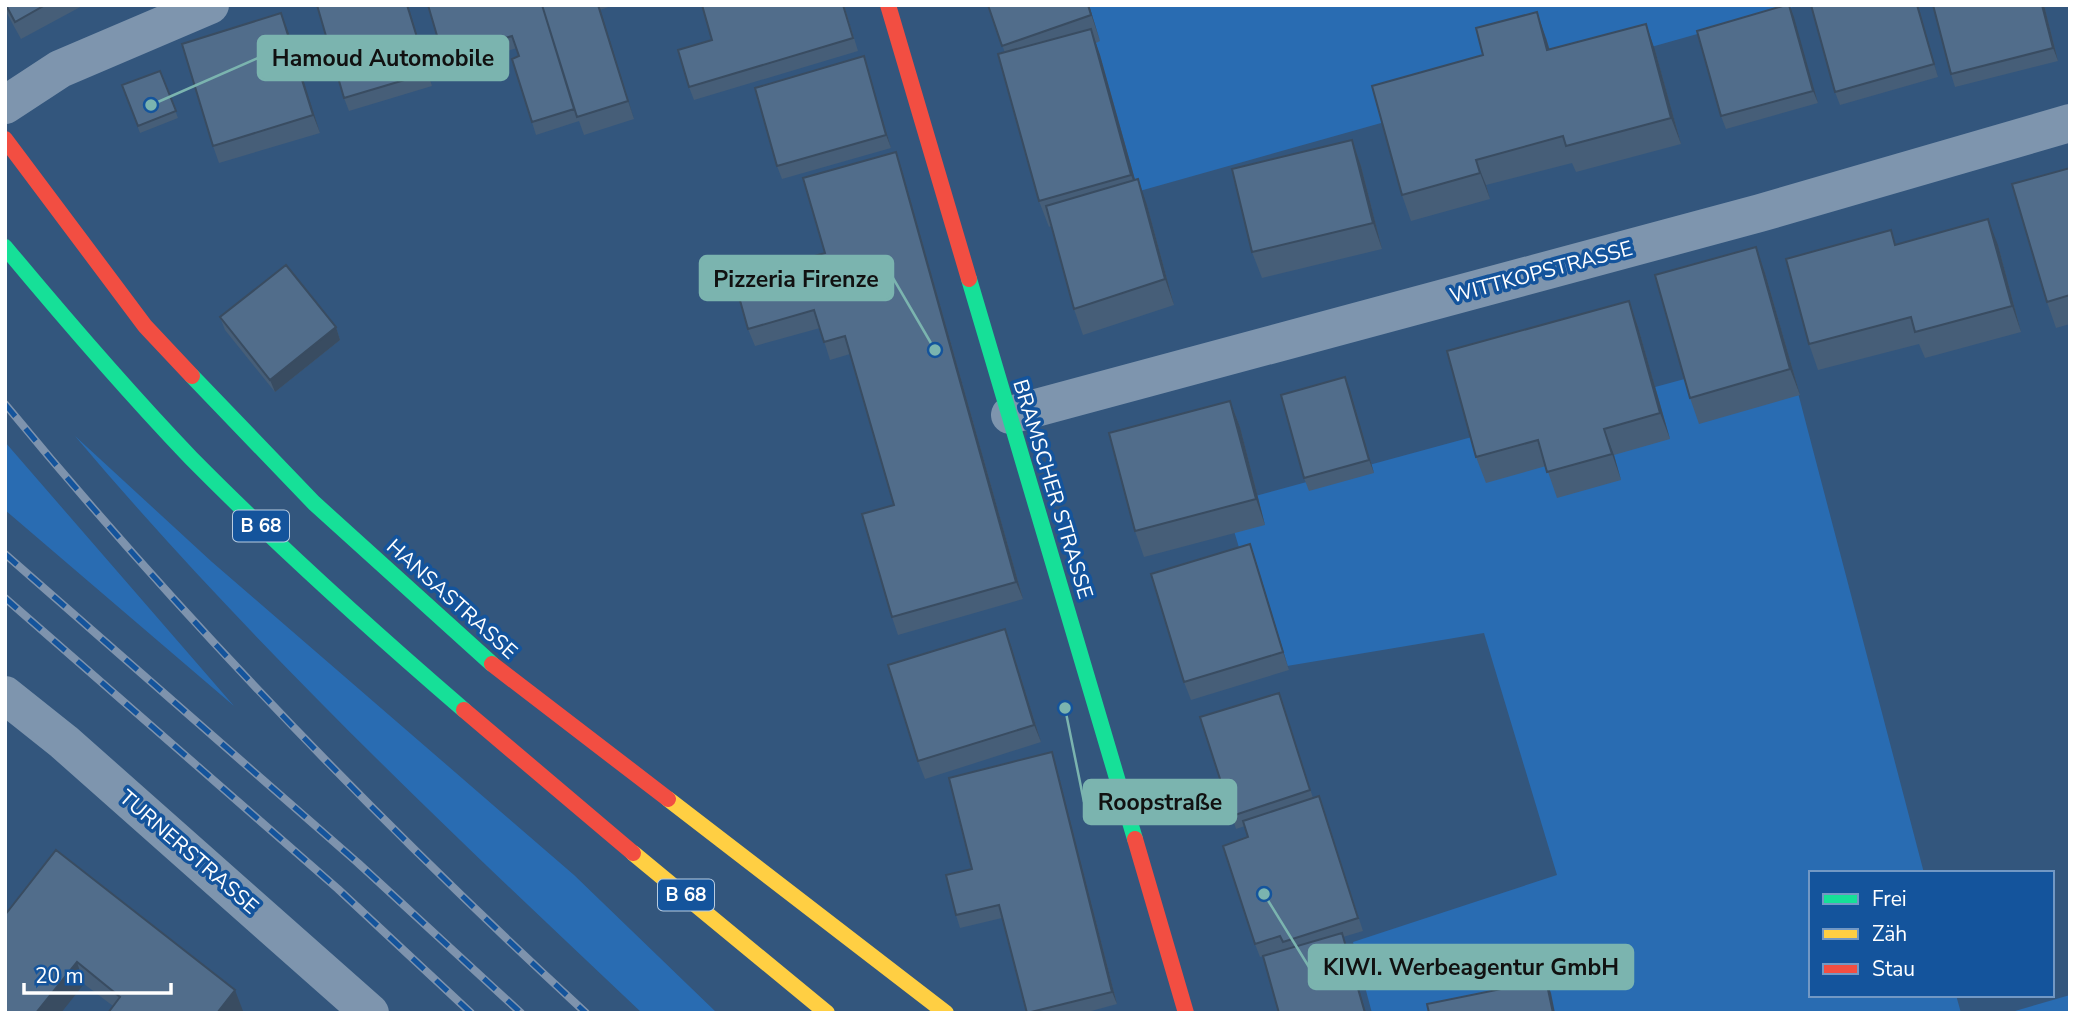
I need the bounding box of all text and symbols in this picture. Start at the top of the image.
callout: Hamoud Automobile [258,36,508,80]
text: Hamoud Automobile [272,43,494,74]
street label: WITTKOPSTRASSE [1446,234,1636,310]
callout: Pizzeria Firenze [700,256,893,300]
text: Pizzeria Firenze [713,264,879,295]
street label: BRAMSCHER STRASSE [1006,376,1100,602]
road number: B 68 [233,510,289,541]
street label: HANSASTRASSE [381,533,523,665]
callout: Roopstraße [1084,780,1236,824]
street label: TURNERSTRASSE [113,784,265,920]
text: Roopstraße [1098,787,1222,818]
legend [1809,871,2054,997]
road number: B 68 [658,880,714,911]
text: Frei [1872,885,1907,913]
text: Zäh [1872,920,1907,948]
callout: KIWI. Werbeagentur GmbH [1309,945,1633,989]
scale bar [24,951,172,995]
text: KIWI. Werbeagentur GmbH [1323,952,1619,983]
text: Stau [1872,955,1915,983]
text: 20 m [35,962,84,990]

